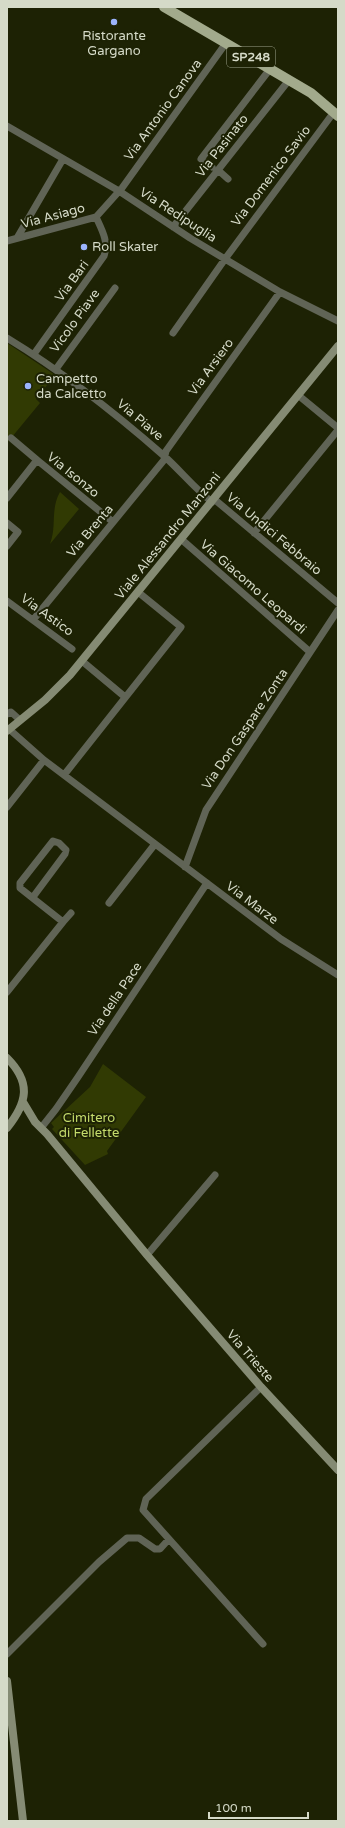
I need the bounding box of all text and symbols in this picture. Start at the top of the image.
marker: Ristorante Gargano [109,17,119,27]
place label: Ristorante Gargano [82,28,146,59]
road number: SP248 [227,47,275,67]
street label: Via Antonio Canova [121,56,205,164]
street label: Via Pasinato [192,111,252,181]
street label: Via Domenico Savio [228,122,314,230]
street label: Via Redipuglia [136,184,220,246]
street label: Via Asiago [19,200,87,232]
place label: Roll Skater [92,239,158,255]
marker: Roll Skater [79,242,89,252]
street label: Via Bari [52,257,92,305]
street label: Vicolo Piave [47,286,103,356]
street label: Via Arsiero [185,335,237,399]
place label: Campetto da Calcetto [36,371,107,402]
marker: Campetto da Calcetto [23,381,33,391]
street label: Via Piave [113,396,167,444]
street label: Via Isonzo [44,449,103,501]
street label: Viale Alessandro Manzoni [112,469,224,603]
street label: Via Undici Febbraio [223,489,325,579]
street label: Via Brenta [63,501,117,561]
street label: Via Giacomo Leopardi [197,536,309,638]
street label: Via Astico [17,590,77,640]
street label: Via Don Gaspare Zonta [199,666,291,792]
street label: Via Marze [223,878,281,928]
street label: Via della Pace [84,959,146,1039]
park label: Cimitero di Fellette [59,1110,119,1141]
street label: Via Trieste [223,1327,277,1385]
scale bar [209,1794,308,1820]
text: 100 m [215,1801,252,1815]

